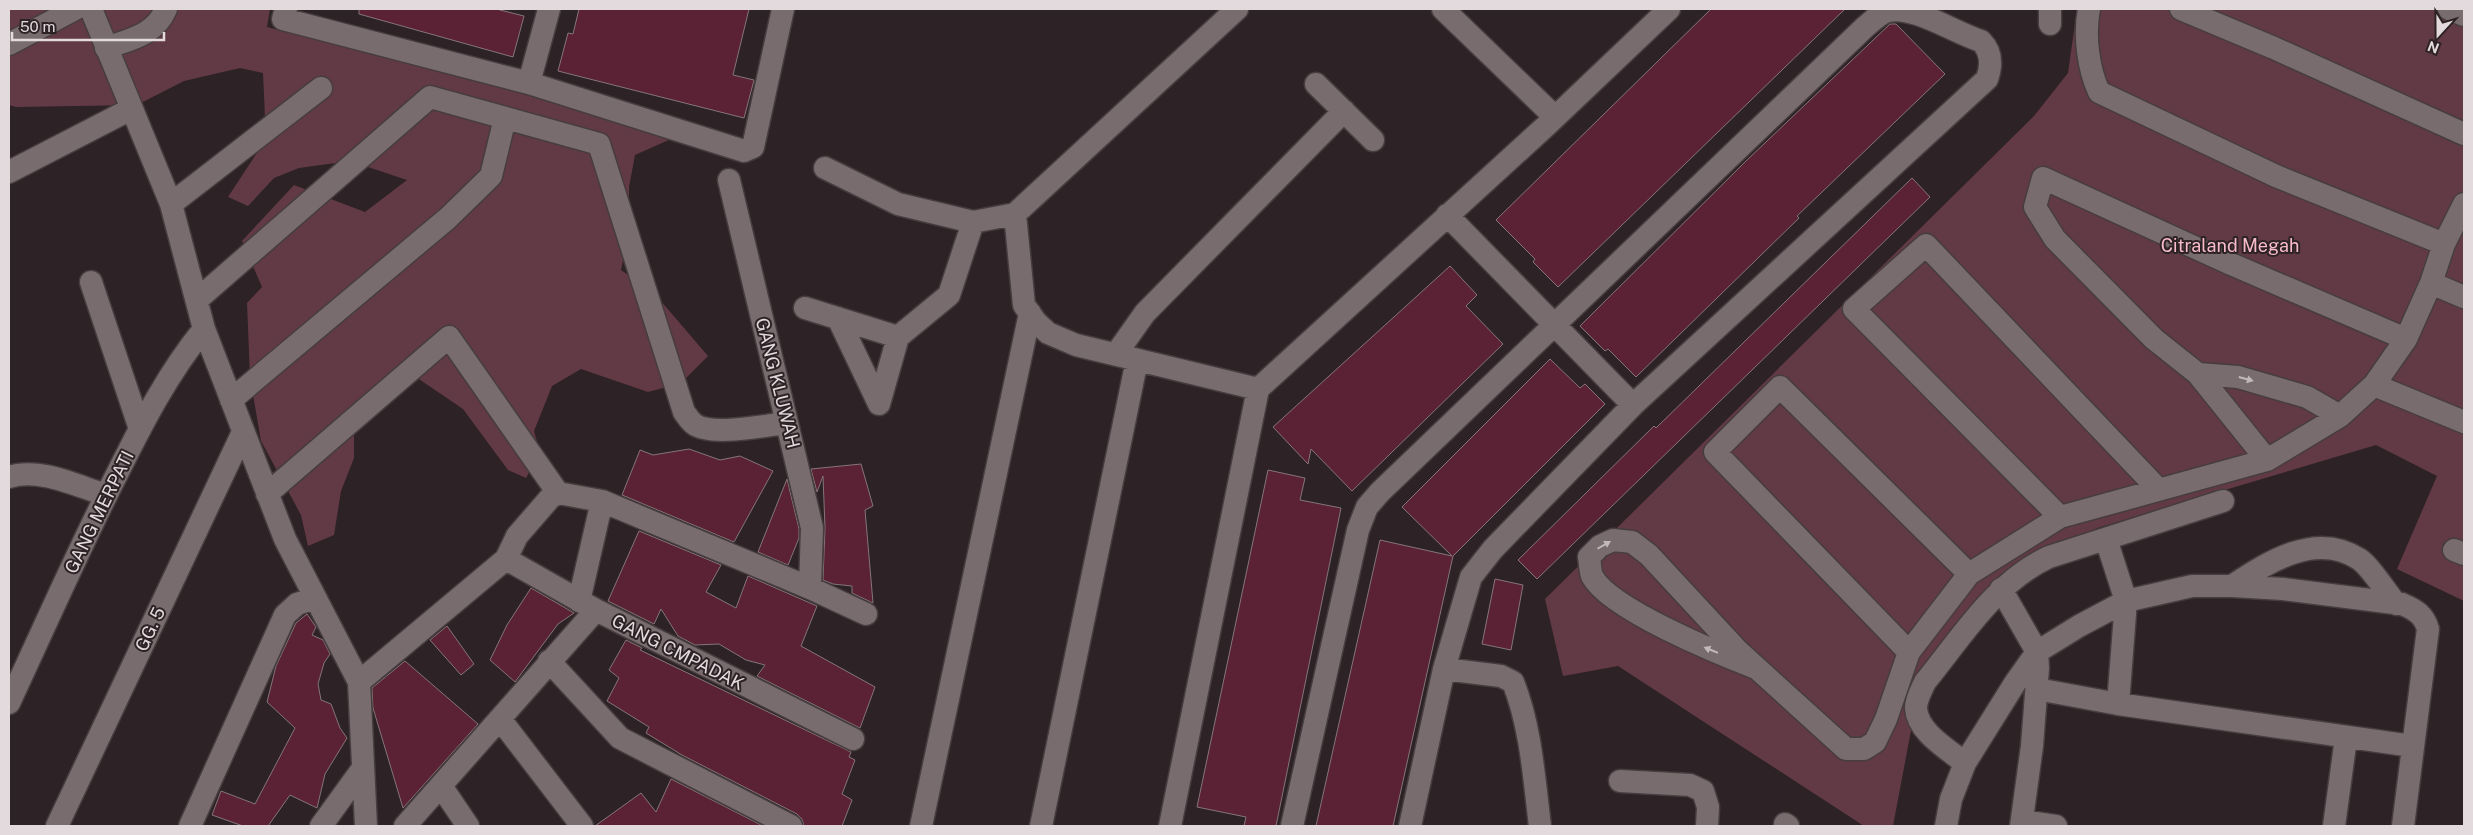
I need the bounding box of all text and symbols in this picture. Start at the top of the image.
scale bar [12,10,165,42]
north arrow [2413,10,2463,60]
text: 50 m [20,18,55,35]
text: N [2425,38,2441,57]
park label: Citraland Megah [2161,235,2299,256]
street label: GANG KLUWAH [752,316,804,450]
one-way arrow [2239,376,2254,384]
street label: GANG MERPATI [60,447,138,577]
one-way arrow [1598,541,1611,550]
street label: GG. 5 [131,604,169,654]
street label: GANG CMPADAK [608,610,748,694]
one-way arrow [1703,646,1718,654]

